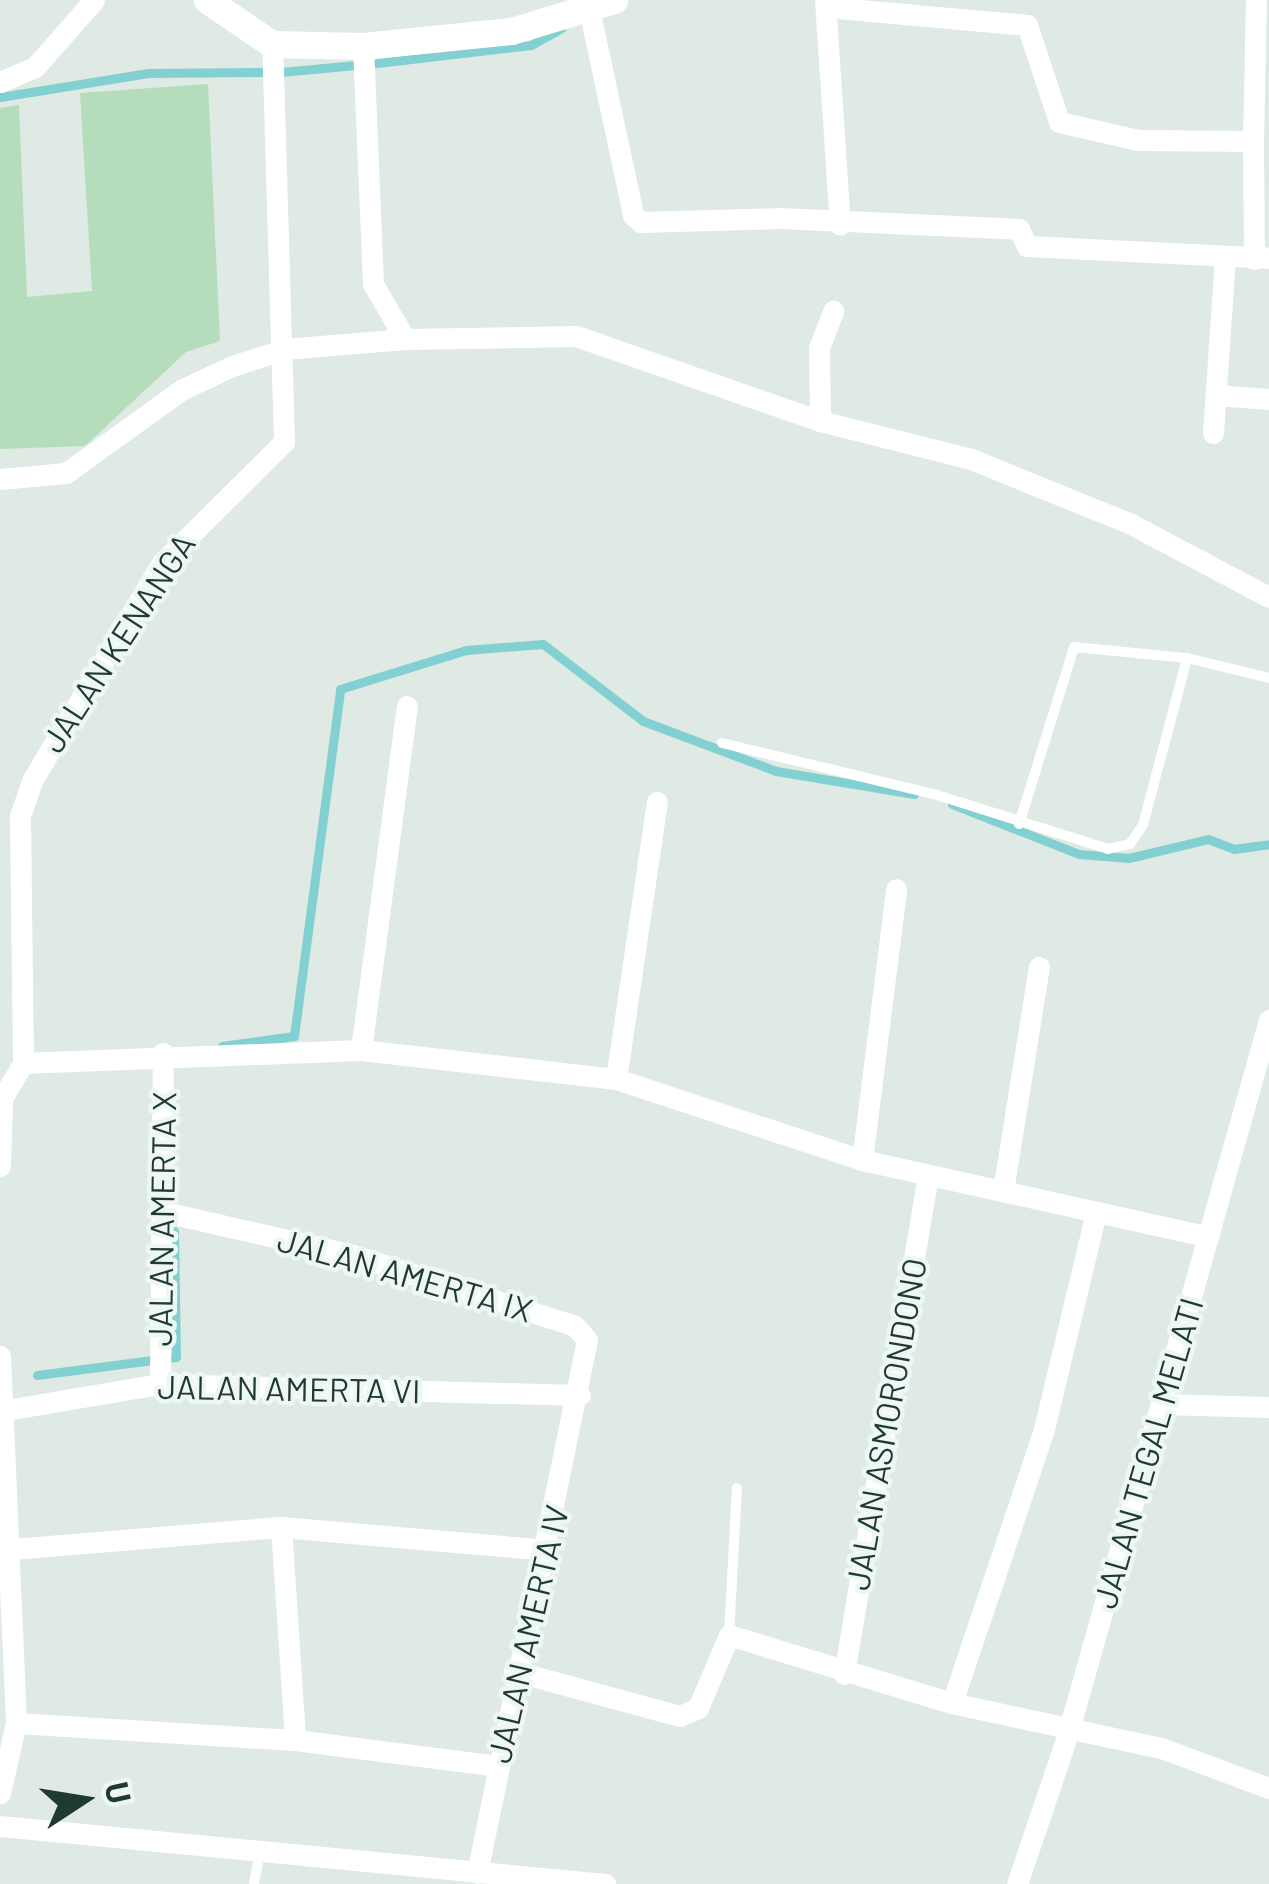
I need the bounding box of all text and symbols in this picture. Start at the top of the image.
street label: JALAN KENANGA [33,526,203,760]
street label: JALAN AMERTA X [140,1091,184,1347]
street label: JALAN AMERTA IX [273,1220,537,1330]
street label: JALAN ASMORONDONO [837,1255,935,1593]
street label: JALAN TEGAL MELATI [1085,1293,1211,1613]
street label: JALAN AMERTA VI [157,1367,421,1411]
street label: JALAN AMERTA IV [479,1501,577,1767]
north arrow [24,1740,144,1860]
text: U [97,1778,141,1807]

